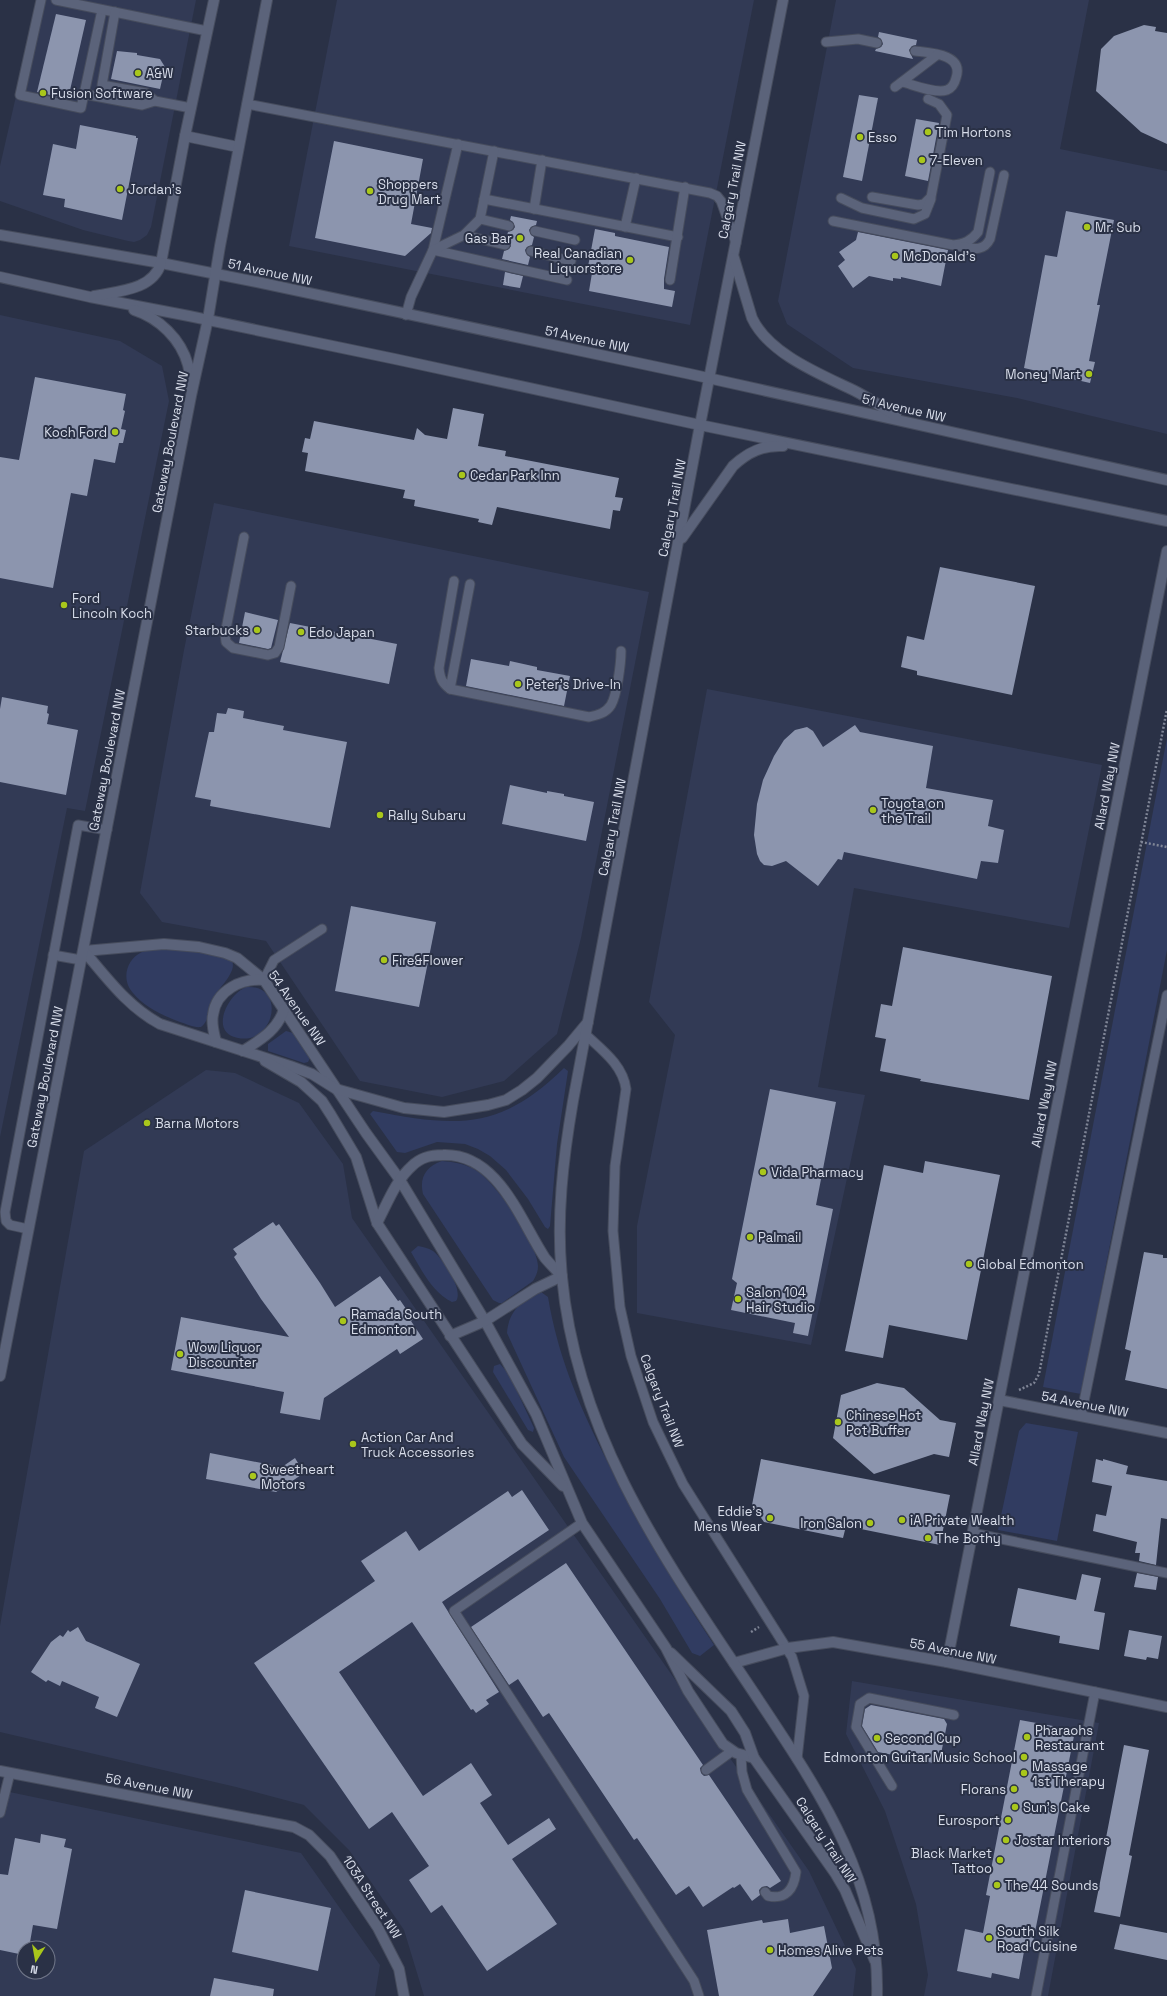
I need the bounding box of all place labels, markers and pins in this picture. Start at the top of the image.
place label: A&W [146,65,173,82]
marker: A&W [133,68,143,78]
place label: Fusion Software [51,85,153,102]
marker: Fusion Software [38,88,48,98]
place label: Tim Hortons [936,124,1011,141]
marker: Tim Hortons [923,127,933,137]
place label: Esso [868,129,897,146]
marker: Esso [855,132,865,142]
place label: 7-Eleven [930,152,983,169]
marker: 7-Eleven [917,155,927,165]
place label: Shoppers Drug Mart [378,176,441,208]
place label: Jordan's [128,181,182,198]
marker: Jordan's [115,184,125,194]
marker: Shoppers Drug Mart [365,186,375,196]
place label: Mr. Sub [1095,219,1141,236]
marker: Mr. Sub [1082,222,1092,232]
place label: Gas Bar [465,230,512,247]
marker: Gas Bar [515,233,525,243]
place label: Real Canadian Liquorstore [534,245,622,277]
place label: McDonald's [903,248,976,265]
marker: McDonald's [890,251,900,261]
marker: Real Canadian Liquorstore [625,255,635,265]
place label: Money Mart [1005,366,1081,383]
marker: Money Mart [1084,369,1094,379]
place label: Koch Ford [44,424,107,441]
marker: Koch Ford [110,427,120,437]
place label: Cedar Park Inn [470,467,560,484]
marker: Cedar Park Inn [457,470,467,480]
place label: Ford Lincoln Koch [72,590,152,622]
marker: Ford Lincoln Koch [59,600,69,610]
place label: Starbucks [185,622,249,639]
place label: Edo Japan [309,624,375,641]
marker: Starbucks [252,625,262,635]
marker: Edo Japan [296,627,306,637]
place label: Peter's Drive-In [526,676,621,693]
marker: Peter's Drive-In [513,679,523,689]
place label: Toyota on the Trail [881,795,944,827]
marker: Toyota on the Trail [868,805,878,815]
place label: Rally Subaru [388,807,466,824]
marker: Rally Subaru [375,810,385,820]
place label: Fire&Flower [392,952,464,969]
marker: Fire&Flower [379,955,389,965]
place label: Barna Motors [155,1115,239,1132]
marker: Barna Motors [142,1118,152,1128]
place label: Vida Pharmacy [771,1164,864,1181]
marker: Vida Pharmacy [758,1167,768,1177]
place label: Palmail [758,1229,801,1246]
marker: Palmail [745,1232,755,1242]
place label: Global Edmonton [977,1256,1084,1273]
marker: Global Edmonton [964,1259,974,1269]
place label: Salon 104 Hair Studio [746,1284,815,1316]
marker: Salon 104 Hair Studio [733,1294,743,1304]
place label: Ramada South Edmonton [351,1306,442,1338]
marker: Ramada South Edmonton [338,1316,348,1326]
place label: Wow Liquor Discounter [188,1339,261,1371]
marker: Wow Liquor Discounter [175,1349,185,1359]
place label: Chinese Hot Pot Buffer [846,1407,921,1439]
marker: Chinese Hot Pot Buffer [833,1417,843,1427]
place label: Action Car And Truck Accessories [361,1429,474,1461]
marker: Action Car And Truck Accessories [348,1439,358,1449]
place label: Sweetheart Motors [261,1461,334,1493]
marker: Sweetheart Motors [248,1471,258,1481]
place label: Eddie's Mens Wear [694,1503,762,1535]
place label: iA Private Wealth [910,1512,1015,1529]
marker: Eddie's Mens Wear [765,1513,775,1523]
place label: Iron Salon [800,1515,862,1532]
marker: iA Private Wealth [897,1515,907,1525]
marker: Iron Salon [865,1518,875,1528]
place label: The Bothy [936,1530,1001,1547]
marker: The Bothy [923,1533,933,1543]
place label: Pharaohs Restaurant [1035,1722,1105,1754]
place label: Second Cup [885,1730,961,1747]
marker: Pharaohs Restaurant [1022,1732,1032,1742]
marker: Second Cup [872,1733,882,1743]
place label: Edmonton Guitar Music School [824,1749,1016,1766]
marker: Edmonton Guitar Music School [1019,1752,1029,1762]
place label: Massage 1st Therapy [1032,1758,1105,1790]
marker: Massage 1st Therapy [1019,1768,1029,1778]
place label: Florans [961,1781,1006,1798]
marker: Florans [1009,1784,1019,1794]
place label: Sun's Cake [1023,1799,1090,1816]
marker: Sun's Cake [1010,1802,1020,1812]
place label: Eurosport [938,1812,1000,1829]
marker: Eurosport [1003,1815,1013,1825]
place label: Jostar Interiors [1014,1832,1110,1849]
marker: Jostar Interiors [1001,1835,1011,1845]
place label: Black Market Tattoo [911,1845,992,1877]
marker: Black Market Tattoo [995,1855,1005,1865]
place label: The 44 Sounds [1005,1877,1099,1894]
marker: The 44 Sounds [992,1880,1002,1890]
place label: South Silk Road Cuisine [997,1923,1077,1955]
marker: South Silk Road Cuisine [984,1933,994,1943]
place label: Homes Alive Pets [778,1942,884,1959]
marker: Homes Alive Pets [765,1945,775,1955]

